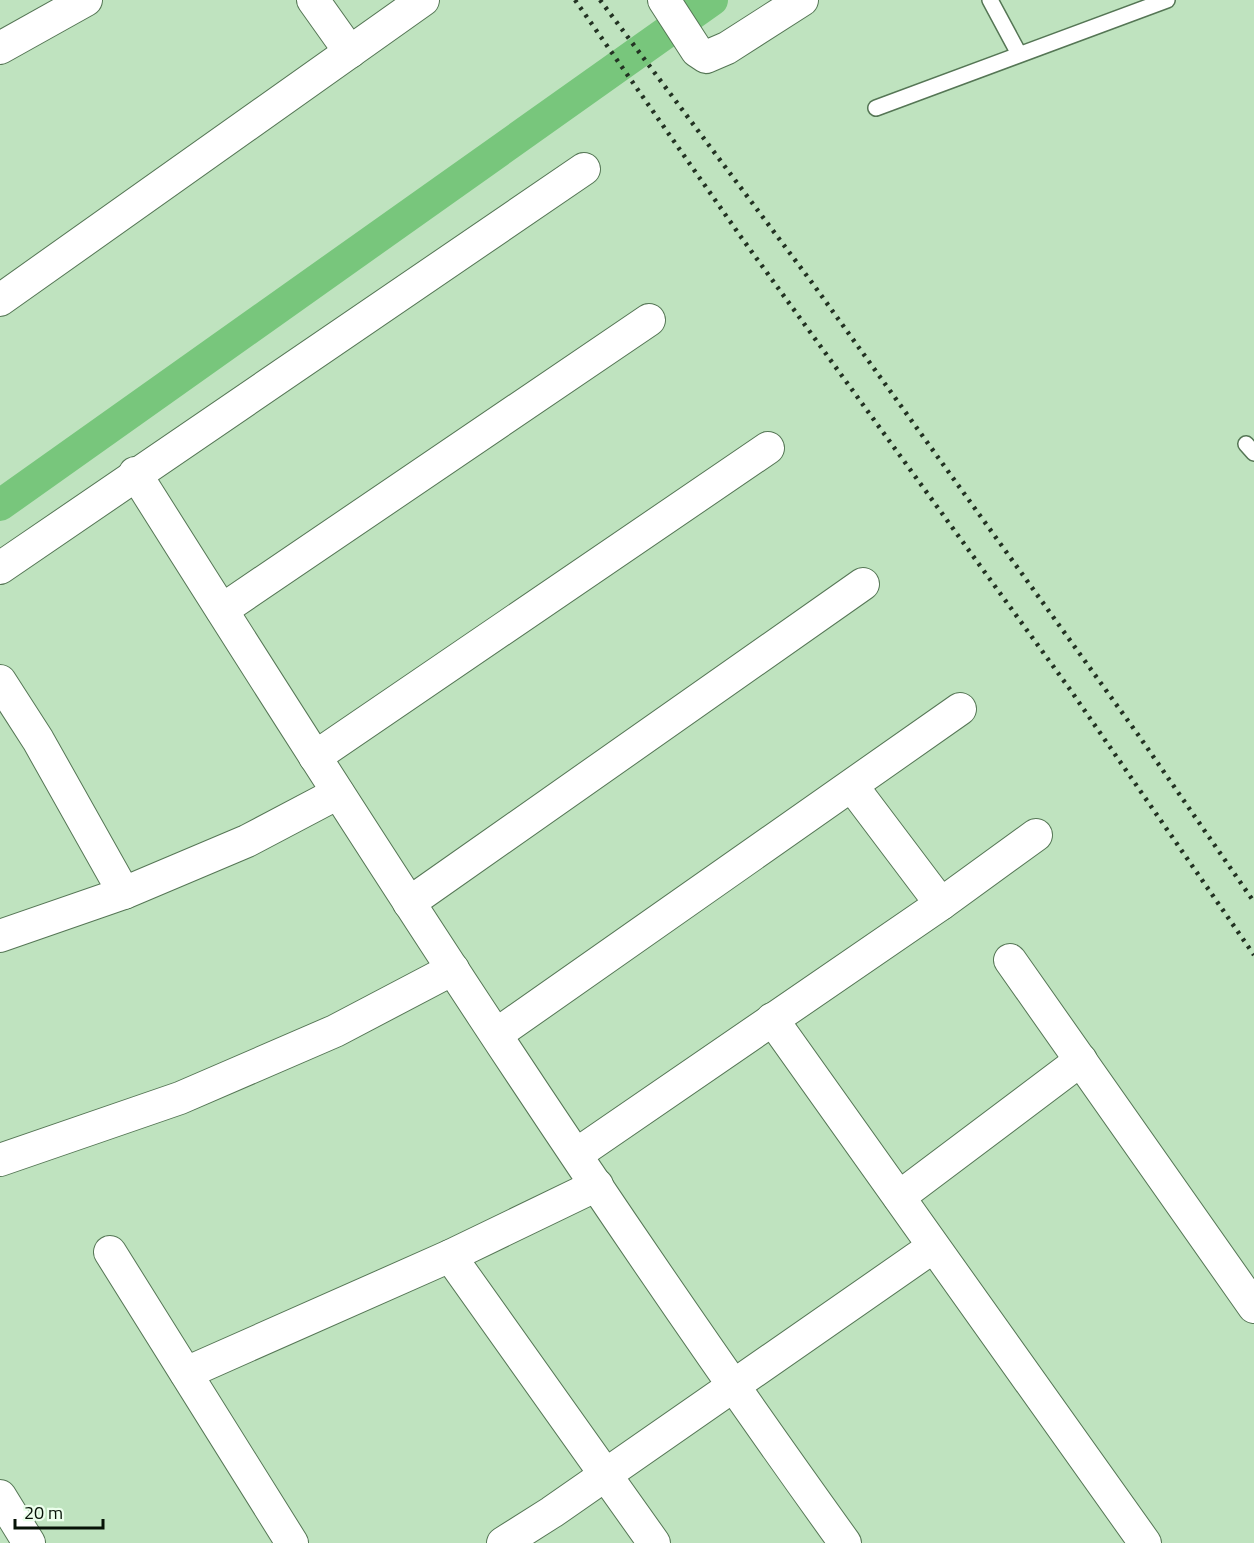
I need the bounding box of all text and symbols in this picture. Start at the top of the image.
scale bar [15,1492,104,1530]
text: 20 m [24,1499,63,1526]

